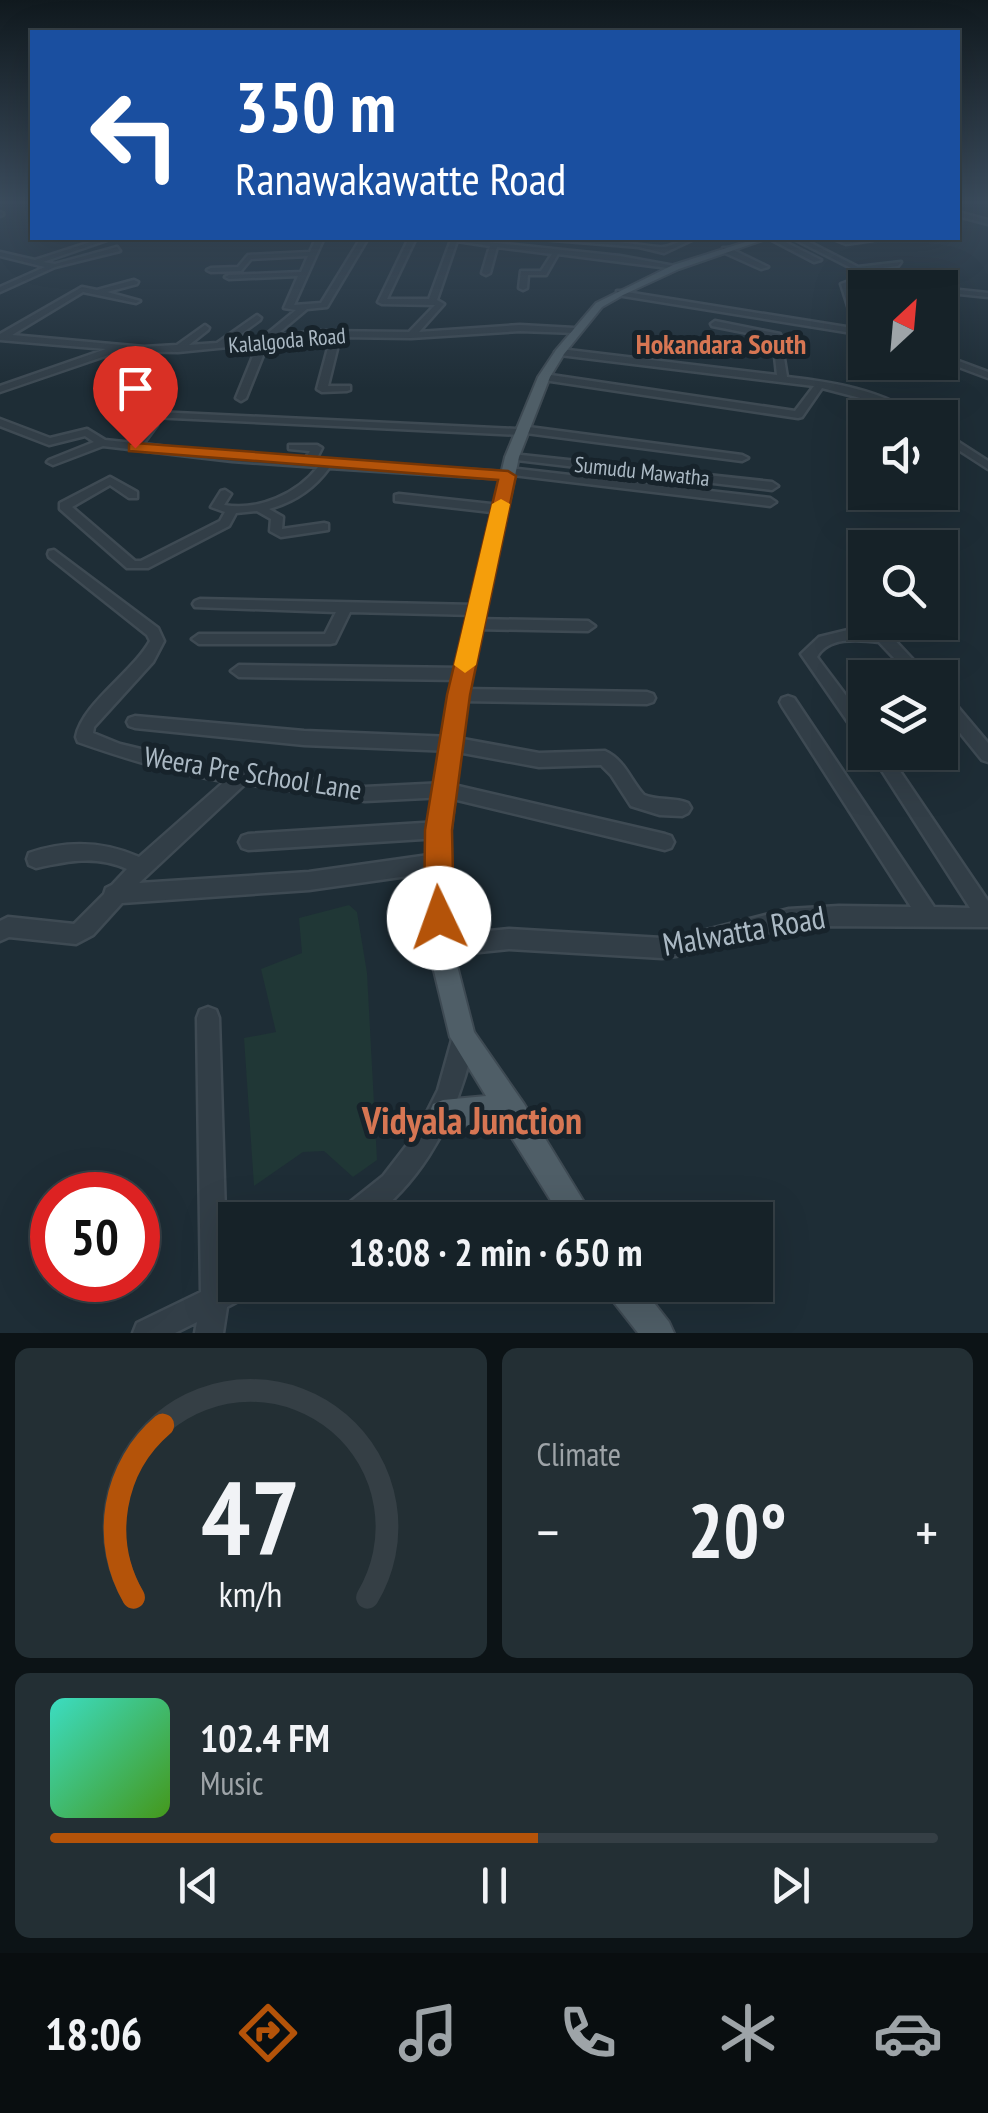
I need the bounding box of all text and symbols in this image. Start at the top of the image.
text: 350 m [235,61,396,151]
icon: left [70,70,200,200]
text: Ranawakawatte Road [235,149,566,207]
north arrow [848,270,958,380]
map controls [848,270,958,770]
street label: Kalalgoda Road [227,321,347,359]
district label: Hokandara South [636,325,806,362]
pin [93,346,178,449]
icon: arrive [108,361,163,416]
button: sound [848,400,958,510]
street label: Sumudu Mawatha [573,450,711,492]
button: search [848,530,958,640]
button: layers [848,660,958,770]
street label: Weera Pre School Lane [142,737,365,808]
position arrow [387,866,491,970]
street label: Malwatta Road [659,895,828,965]
district label: Vidyala Junction [361,1095,582,1144]
speed limit sign: 50 [30,1172,160,1302]
text: 18:08 · 2 min · 650 m [349,1227,642,1276]
text: Climate [537,1433,621,1475]
text: 47 [201,1449,300,1584]
text: 20° [688,1482,787,1579]
text: − [537,1496,559,1567]
text: + [915,1496,938,1567]
text: km/h [219,1571,282,1617]
text: 102.4 FM [200,1713,330,1762]
text: Music [200,1762,263,1804]
icon: previous [171,1858,226,1913]
icon: pause [467,1858,522,1913]
icon: next [763,1858,818,1913]
icon: directions [233,1998,303,2068]
icon: music [393,1998,463,2068]
icon: phone [553,1998,623,2068]
icon: climate [713,1998,783,2068]
icon: car [873,1998,943,2068]
text: 18:06 [45,2004,142,2062]

